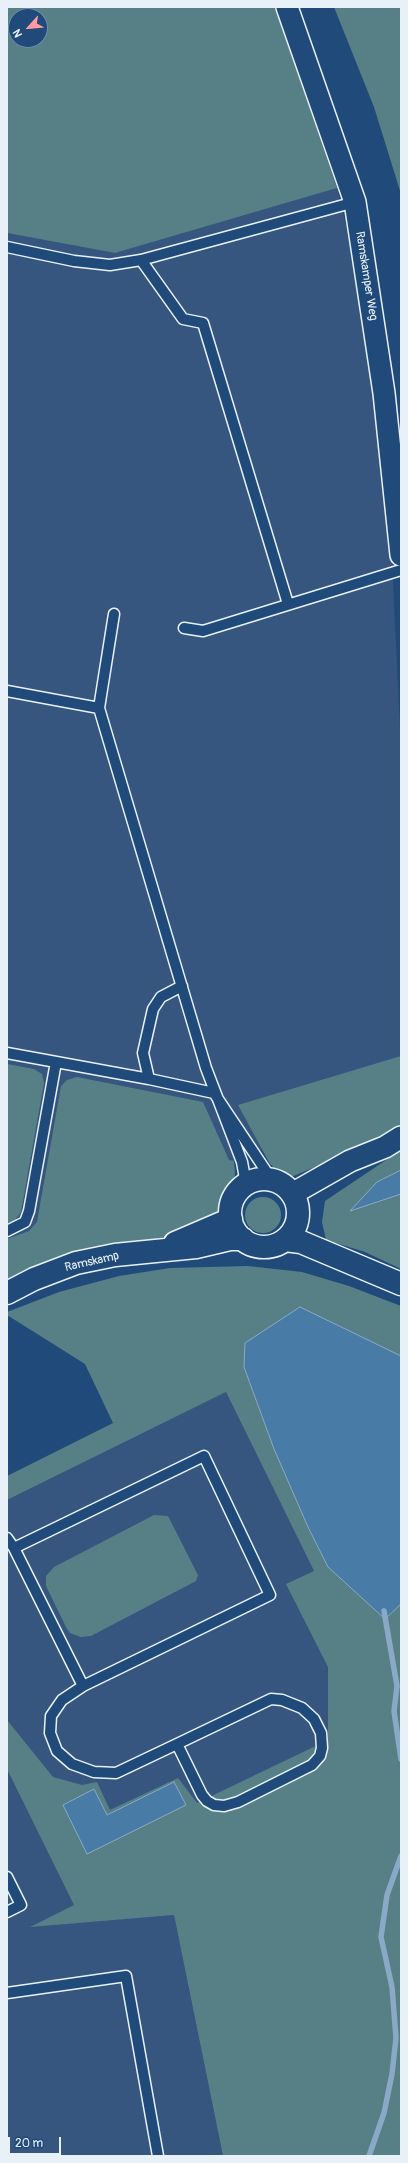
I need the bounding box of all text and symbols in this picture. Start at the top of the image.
north arrow [8,8,48,48]
text: N [10,27,25,39]
street label: Ramskamper Weg [352,230,380,322]
street label: Ramskamp [63,1249,121,1275]
scale bar [10,2129,63,2155]
text: 20 m [15,2136,43,2151]

